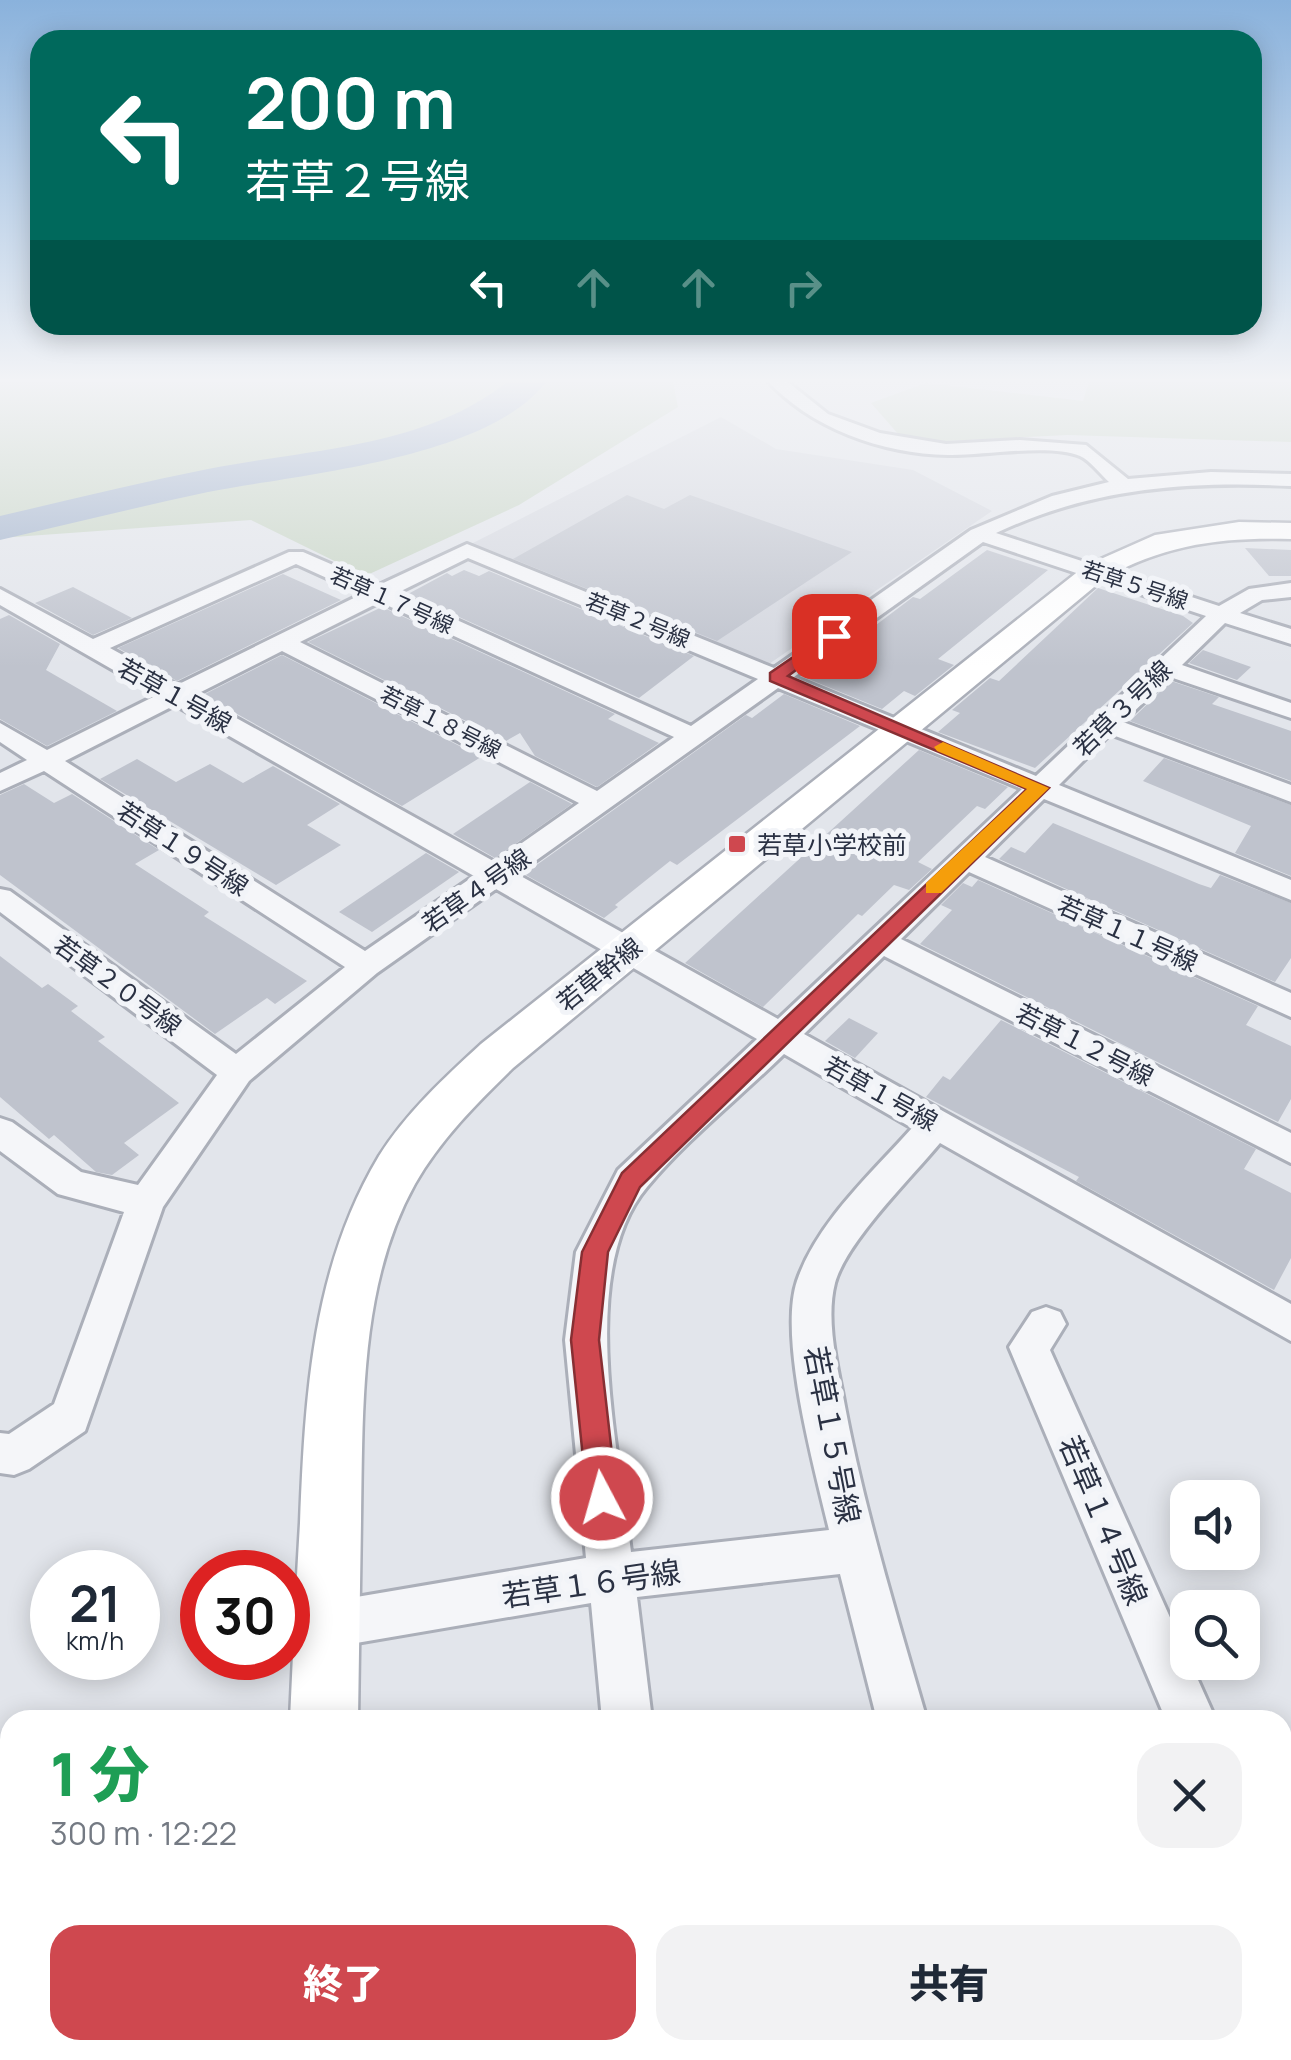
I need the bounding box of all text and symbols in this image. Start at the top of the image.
text: 200 m [245,54,456,150]
icon: left [80,70,210,200]
text: 若草２号線 [245,149,470,211]
icon: left [461,260,516,315]
icon: ahead [566,260,621,315]
icon: ahead [671,260,726,315]
icon: right [776,260,831,315]
street label: 若草５号線 [1078,554,1192,616]
street label: 若草１７号線 [326,559,458,641]
street label: 若草２号線 [581,585,695,655]
pin [792,594,877,679]
icon: arrive [807,609,862,664]
street label: 若草１号線 [112,649,238,741]
street label: 若草３号線 [1065,652,1179,764]
street label: 若草１８号線 [375,679,507,765]
street label: 若草１９号線 [111,792,255,904]
place label: 若草小学校前 [757,827,907,862]
marker: 若草小学校前 [726,833,748,855]
street label: 若草４号線 [415,840,537,940]
street label: 若草１１号線 [1052,887,1204,979]
street label: 若草２０号線 [47,927,189,1043]
street label: 若草幹線 [549,929,649,1019]
street label: 若草１２号線 [1010,994,1160,1094]
street label: 若草１号線 [818,1047,944,1139]
street label: 若草１５号線 [796,1343,870,1527]
street label: 若草１４号線 [1050,1429,1158,1611]
position arrow [550,1446,654,1550]
map controls [1170,1480,1260,1680]
button: sound [1170,1480,1260,1570]
speed limit sign: 30 [180,1550,310,1680]
street label: 若草１６号線 [499,1550,683,1616]
text: 21 [69,1569,121,1637]
button: search [1170,1590,1260,1680]
text: km/h [66,1623,124,1658]
text: 1 分 [50,1732,149,1814]
button: close [1137,1743,1242,1848]
text: 300 m · 12:22 [50,1811,237,1855]
button: 終了 [50,1925,636,2040]
button: 共有 [656,1925,1242,2040]

